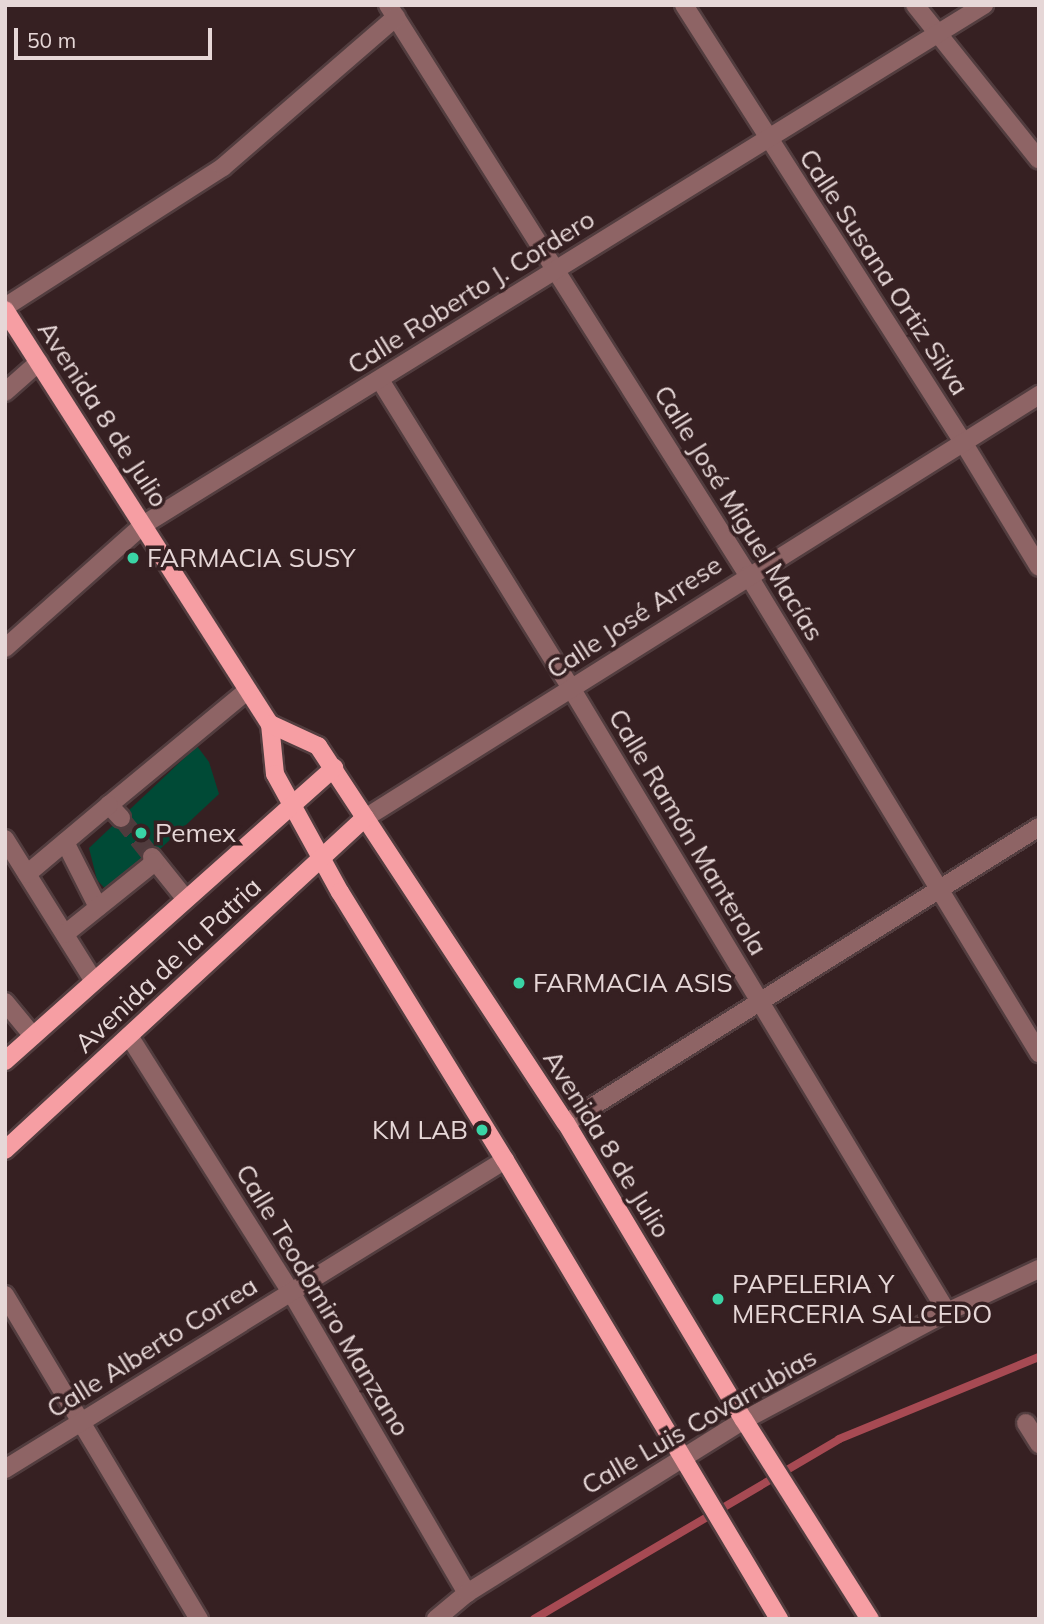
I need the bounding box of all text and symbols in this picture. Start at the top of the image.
scale bar [18,14,215,58]
text: 50 m [27,27,76,53]
street label: Calle Susana Ortiz Silva [793,143,975,401]
street label: Calle Roberto J. Cordero [342,203,600,381]
street label: Avenida 8 de Julio [31,315,175,513]
street label: Calle José Miguel Macías [648,380,830,646]
place label: FARMACIA SUSY [147,542,355,574]
street label: Calle José Arrese [541,549,727,685]
marker: FARMACIA SUSY [125,550,141,566]
street label: Calle Ramón Manterola [602,703,774,961]
place label: Pemex [155,817,236,849]
marker: Pemex [133,825,149,841]
street label: Avenida de la Patria [69,871,267,1059]
place label: FARMACIA ASIS [533,967,733,999]
marker: FARMACIA ASIS [511,975,527,991]
street label: Avenida 8 de Julio [537,1044,677,1244]
place label: KM LAB [372,1114,468,1146]
marker: KM LAB [474,1122,490,1138]
street label: Calle Teodomiro Manzano [229,1158,417,1442]
place label: PAPELERIA Y MERCERIA SALCEDO [732,1268,992,1330]
street label: Calle Alberto Correa [41,1270,263,1424]
marker: PAPELERIA Y MERCERIA SALCEDO [710,1291,726,1307]
street label: Calle Luis Covarrubias [576,1341,822,1501]

